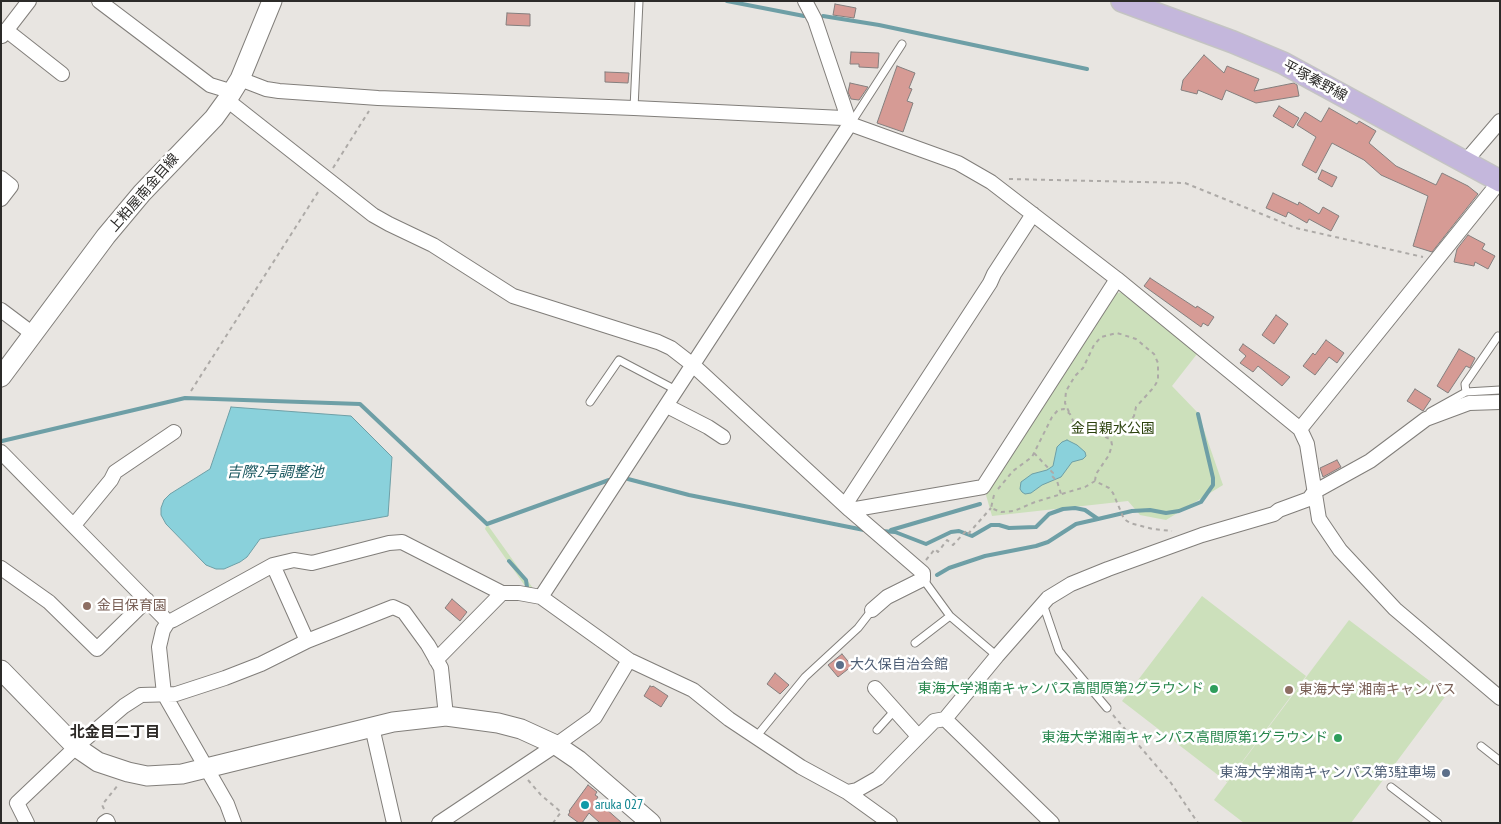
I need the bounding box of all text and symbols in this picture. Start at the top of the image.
street label: 平塚秦野線 [1280,57,1350,105]
street label: 上粕屋南金目線 [106,151,182,235]
park label: 金目親水公園 [1071,421,1155,437]
water label: 吉際2号調整池 [227,464,323,482]
place label: 金目保育園 [97,598,167,614]
marker: 金目保育園 [81,600,93,612]
place label: 大久保自治会館 [850,657,948,673]
marker: 大久保自治会館 [834,659,846,671]
place label: 東海大学湘南キャンパス高間原第2グラウンド [918,681,1204,697]
place label: 東海大学 湘南キャンパス [1299,682,1456,698]
marker: 東海大学湘南キャンパス高間原第2グラウンド [1208,683,1220,695]
marker: 東海大学 湘南キャンパス [1283,684,1295,696]
district label: 北金目二丁目 [70,724,160,742]
place label: 東海大学湘南キャンパス高間原第1グラウンド [1042,730,1328,746]
marker: 東海大学湘南キャンパス高間原第1グラウンド [1332,732,1344,744]
place label: 東海大学湘南キャンパス第3駐車場 [1220,765,1436,781]
marker: 東海大学湘南キャンパス第3駐車場 [1440,767,1452,779]
place label: aruka 027 [595,797,643,813]
marker: aruka 027 [579,799,591,811]

